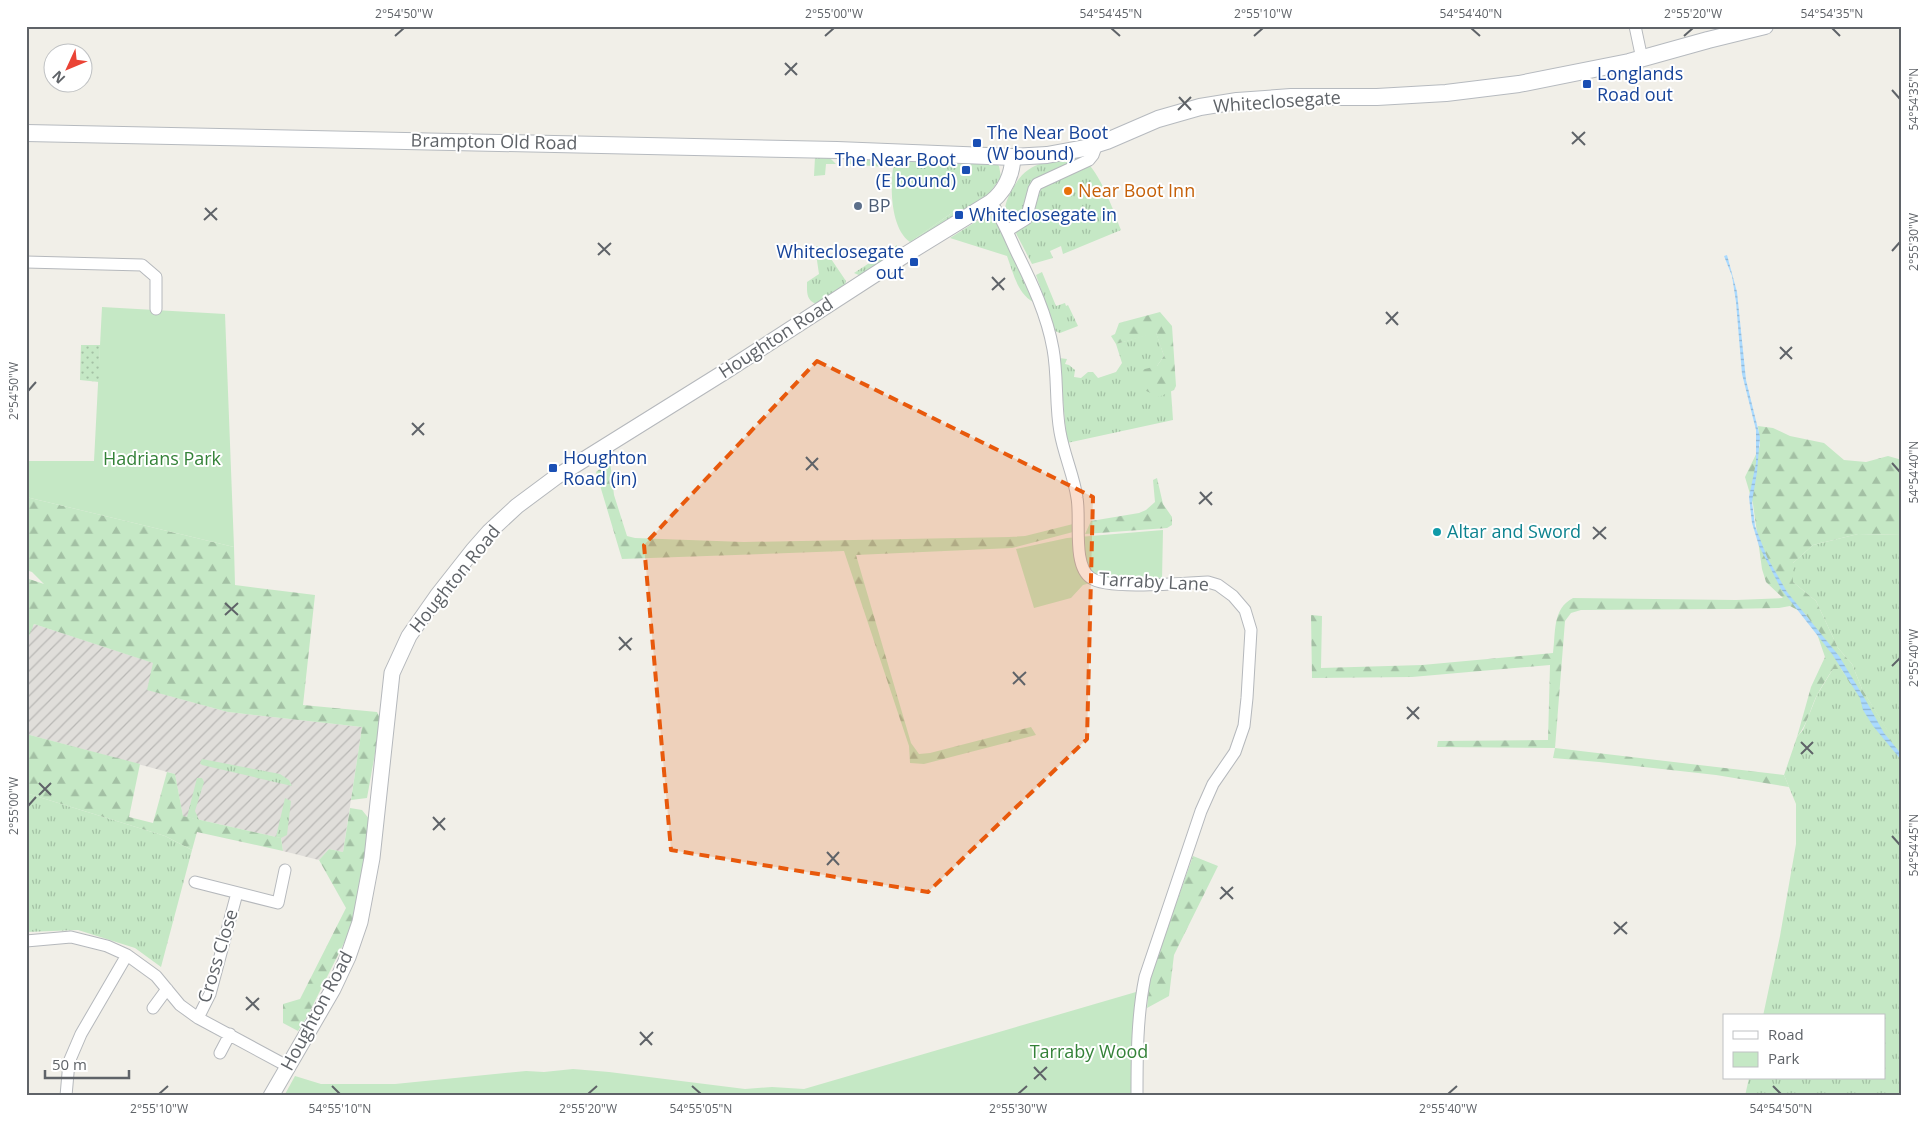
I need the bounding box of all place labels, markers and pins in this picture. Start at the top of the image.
place label: Longlands Road out [1597,61,1683,106]
marker: Longlands Road out [1581,78,1593,90]
place label: The Near Boot (W bound) [987,120,1108,165]
marker: The Near Boot (W bound) [971,137,983,149]
place label: The Near Boot (E bound) [835,147,956,192]
marker: The Near Boot (E bound) [960,164,972,176]
place label: Near Boot Inn [1078,178,1195,202]
marker: Near Boot Inn [1062,185,1074,197]
place label: BP [868,193,890,217]
marker: BP [852,200,864,212]
place label: Whiteclosegate in [969,202,1117,226]
marker: Whiteclosegate in [953,209,965,221]
place label: Whiteclosegate out [776,239,904,284]
marker: Whiteclosegate out [908,256,920,268]
place label: Houghton Road (in) [563,445,647,490]
marker: Houghton Road (in) [547,462,559,474]
place label: Altar and Sword [1447,519,1581,543]
marker: Altar and Sword [1431,526,1443,538]

